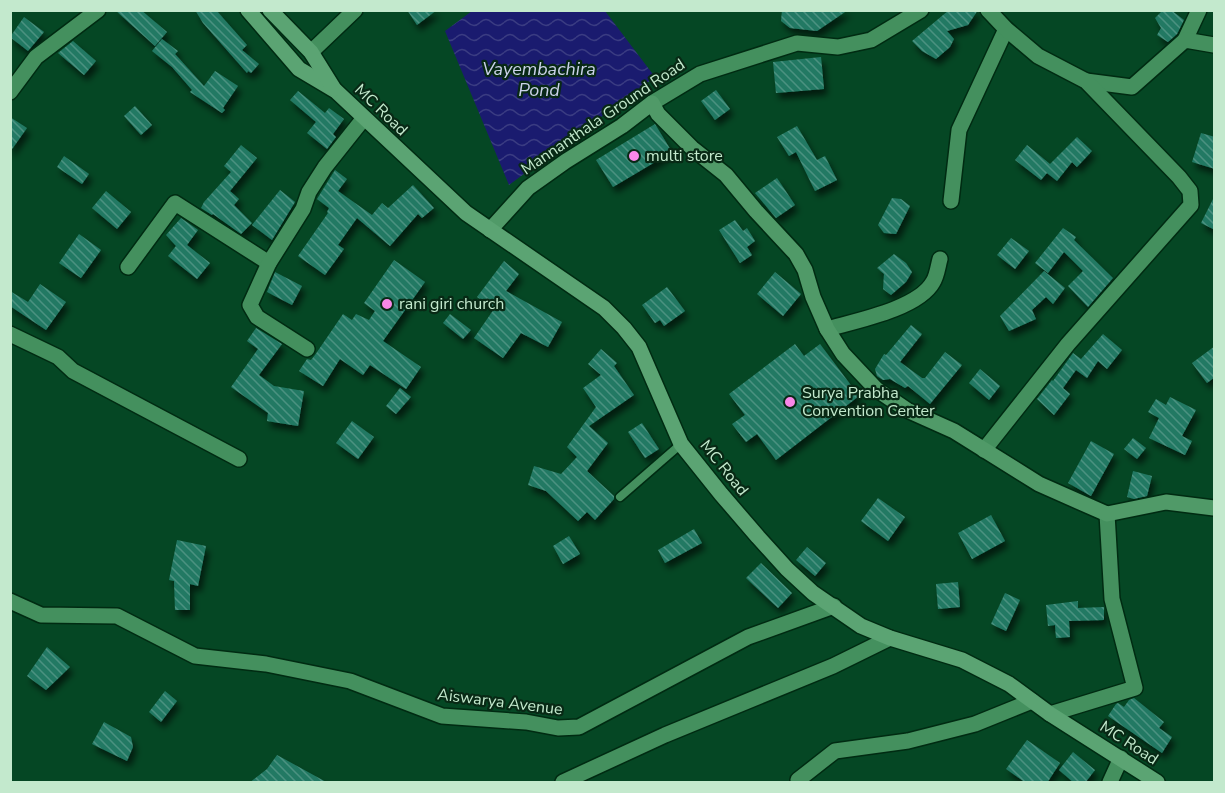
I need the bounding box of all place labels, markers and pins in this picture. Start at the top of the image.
place label: multi store [646,145,723,167]
marker: multi store [627,149,641,163]
place label: rani giri church [399,293,504,315]
marker: rani giri church [380,297,394,311]
place label: Surya Prabha Convention Center [802,382,935,422]
marker: Surya Prabha Convention Center [783,395,797,409]

